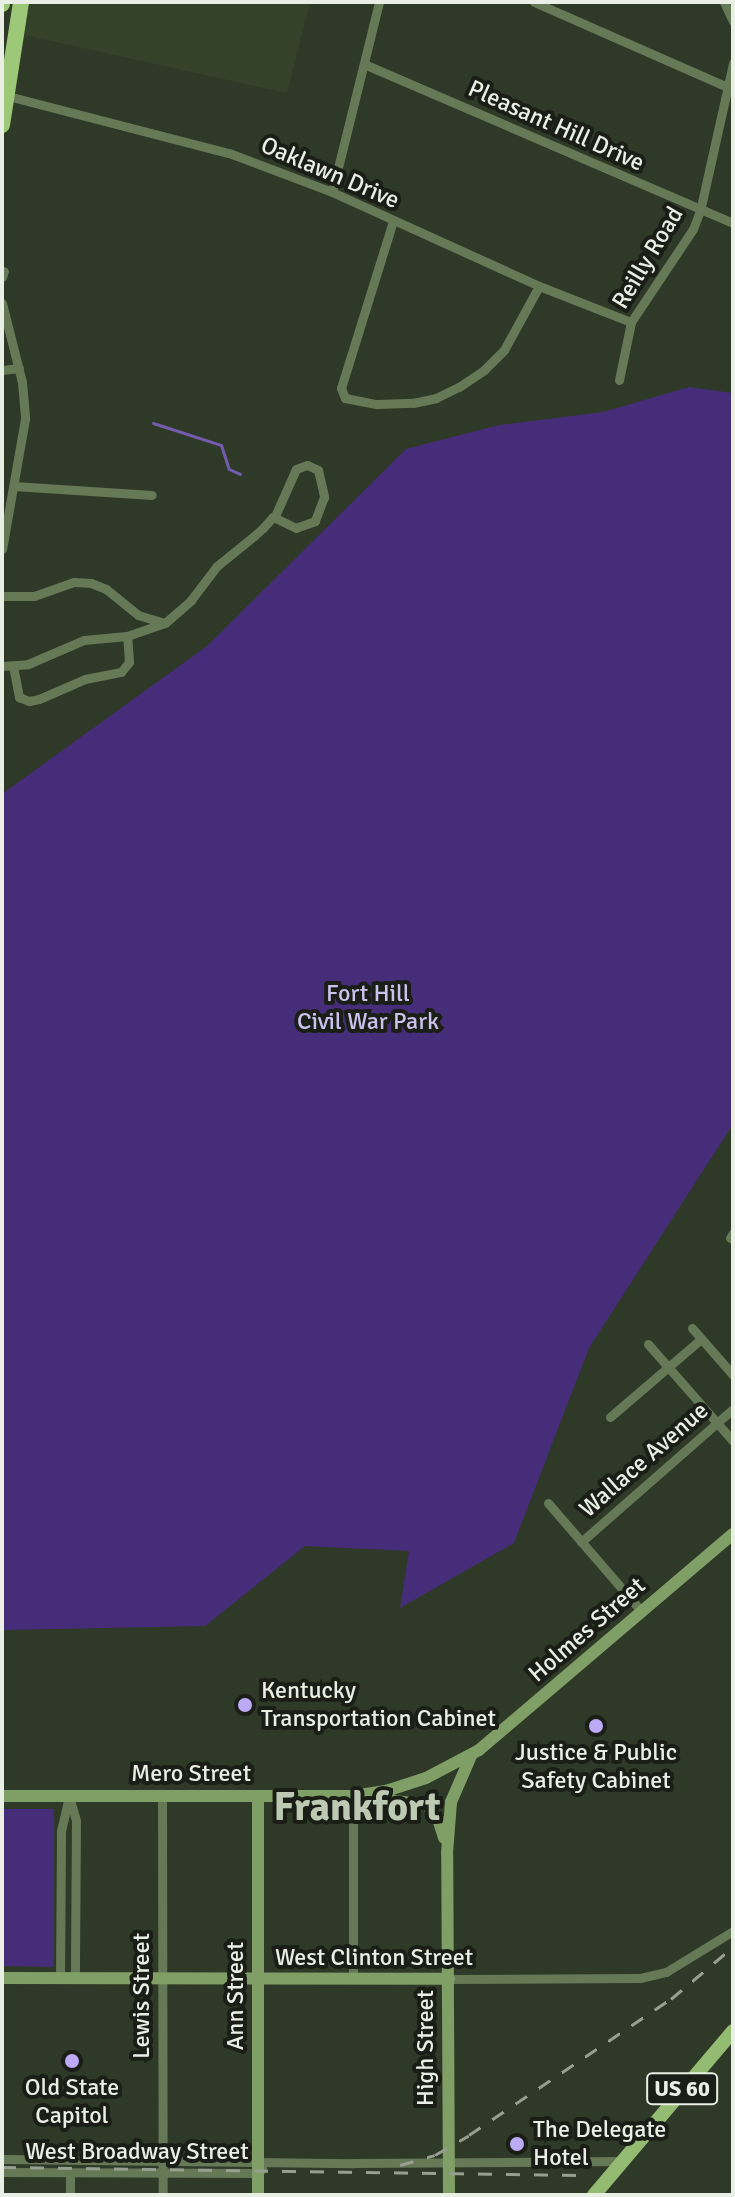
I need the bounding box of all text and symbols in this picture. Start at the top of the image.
street label: Pleasant Hill Drive [464,74,648,178]
street label: Oaklawn Drive [256,131,404,215]
street label: Reilly Road [606,202,690,314]
park label: Fort Hill Civil War Park [297,980,439,1036]
street label: Wallace Avenue [574,1396,714,1524]
street label: Holmes Street [523,1572,651,1688]
place label: Kentucky Transportation Cabinet [261,1677,496,1733]
marker: Kentucky Transportation Cabinet [236,1696,254,1714]
marker: Justice & Public Safety Cabinet [587,1717,605,1735]
place label: Justice & Public Safety Cabinet [515,1739,677,1795]
street label: Mero Street [131,1760,251,1788]
district label: Frankfort [274,1783,440,1831]
street label: Lewis Street [128,1933,156,2059]
street label: Ann Street [222,1942,250,2050]
street label: West Clinton Street [275,1944,473,1972]
street label: High Street [412,1990,440,2106]
marker: Old State Capitol [63,2052,81,2070]
road number: US 60 [646,2071,718,2107]
place label: Old State Capitol [25,2074,119,2130]
place label: The Delegate Hotel [533,2116,666,2172]
marker: The Delegate Hotel [508,2135,526,2153]
street label: West Broadway Street [25,2138,249,2166]

